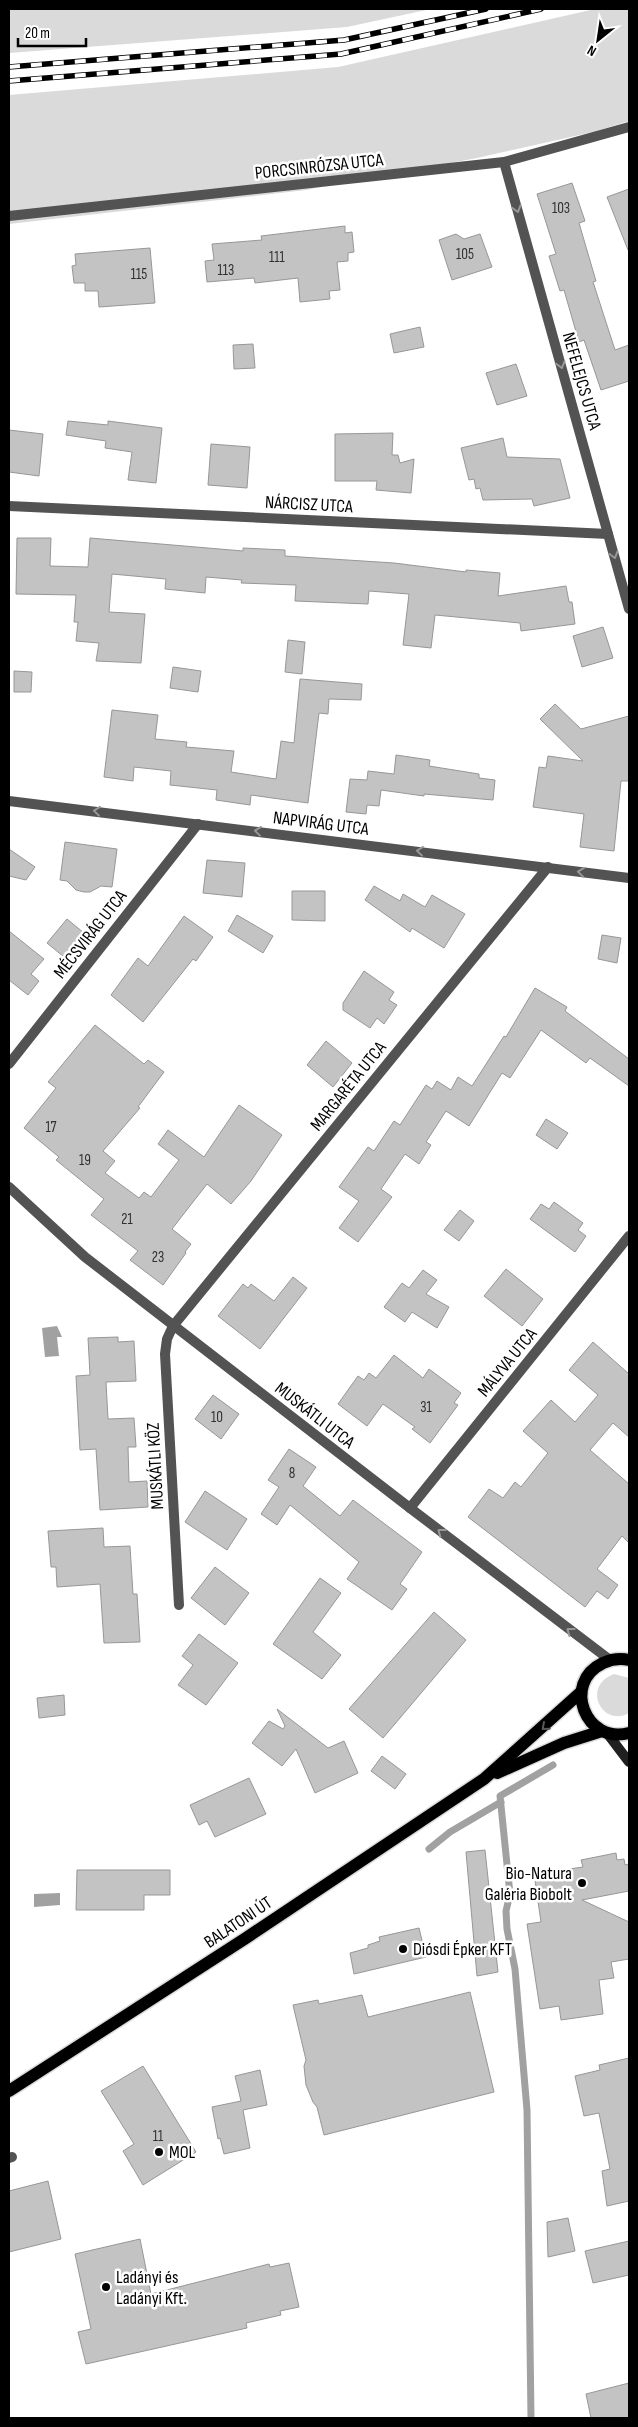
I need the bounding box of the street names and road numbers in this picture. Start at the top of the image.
street label: PORCSINRÓZSA UTCA [254,149,385,184]
street label: NEFELEJCS UTCA [558,330,606,433]
street label: NÁRCISZ UTCA [265,492,354,517]
street label: NAPVIRÁG UTCA [272,807,370,840]
street label: MÉCSVIRÁG UTCA [49,886,131,983]
street label: MARGARÉTA UTCA [306,1037,391,1135]
street label: MÁLYVA UTCA [473,1324,542,1401]
street label: MUSKÁTLI UTCA [271,1378,359,1453]
street label: MUSKÁTLI KÖZ [143,1421,168,1510]
street label: BALATONI ÚT [200,1892,276,1953]

